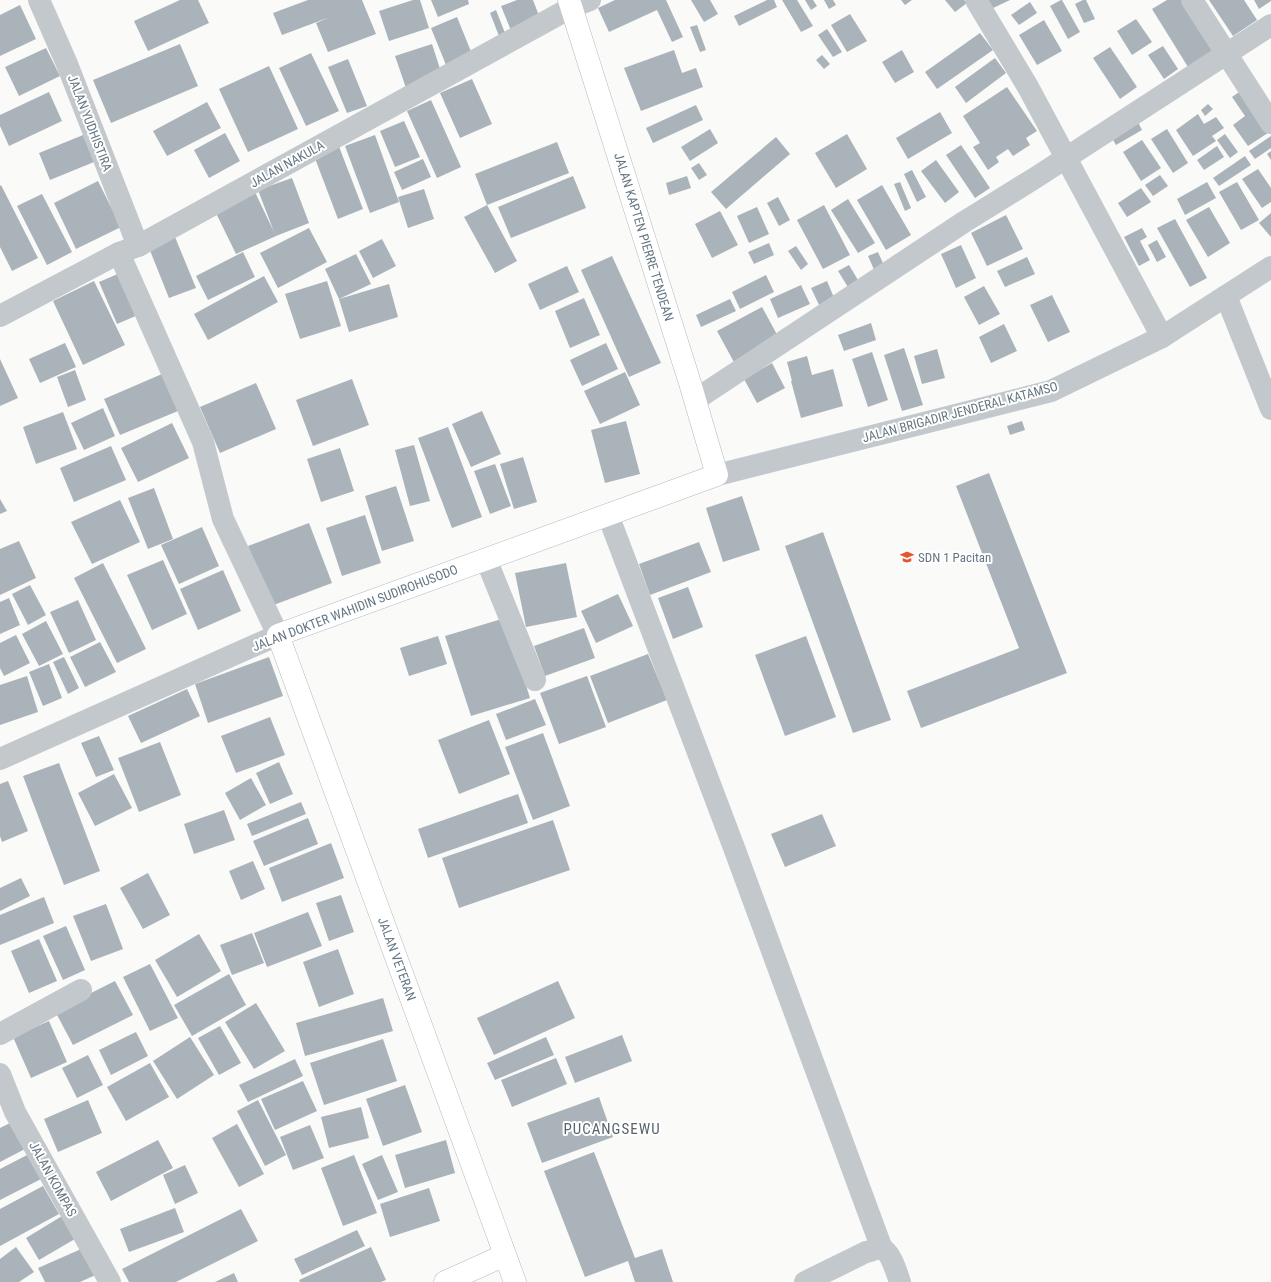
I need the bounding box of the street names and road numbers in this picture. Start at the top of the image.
street label: JALAN YUDHISTIRA [65,73,115,174]
street label: JALAN NAKULA [247,137,327,191]
street label: JALAN KAPTEN PIERRE TENDEAN [611,151,677,323]
street label: JALAN BRIGADIR JENDERAL KATAMSO [861,379,1059,445]
street label: JALAN DOKTER WAHIDIN SUDIROHUSODO [250,562,460,654]
street label: JALAN VETERAN [375,915,419,1003]
street label: JALAN KOMPAS [26,1139,80,1219]

